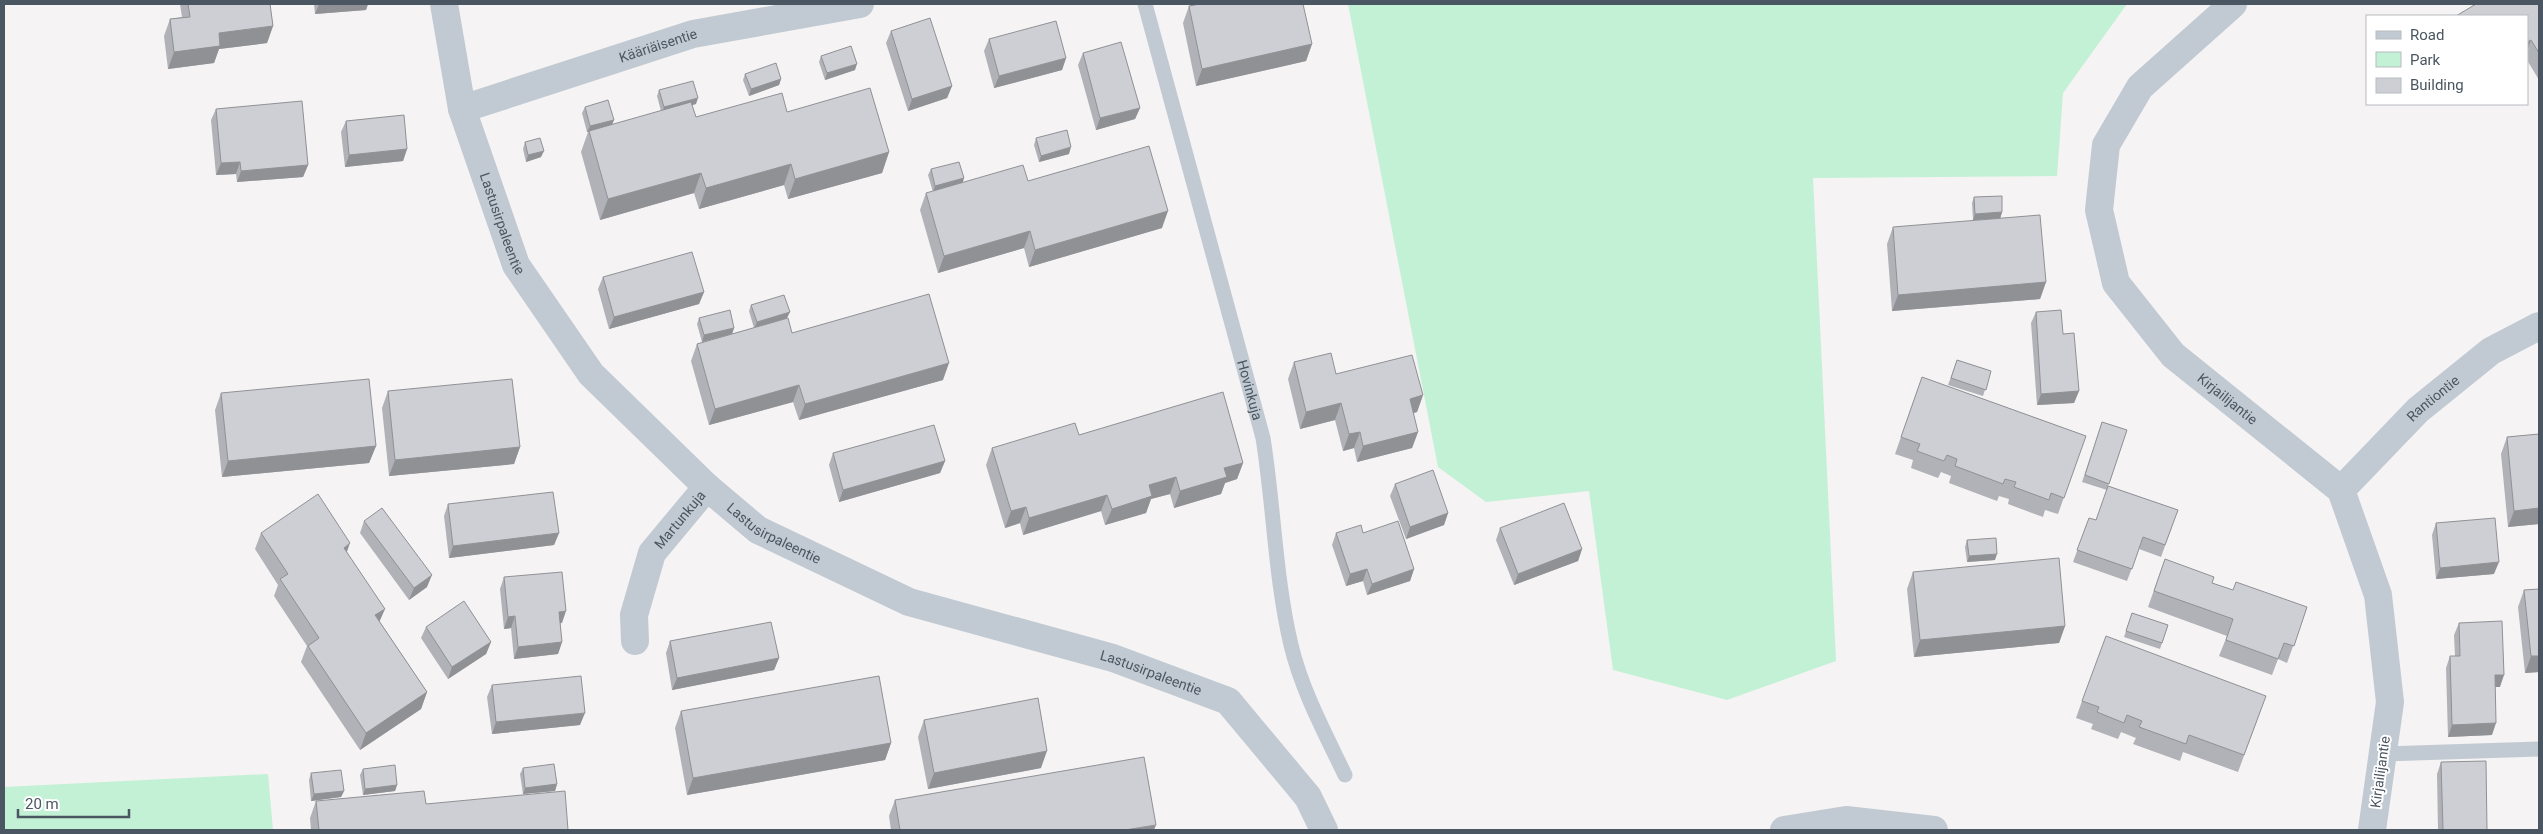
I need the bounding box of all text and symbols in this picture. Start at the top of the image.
legend [2366,15,2528,105]
street label: Kääriäisentie [617,25,699,66]
text: Road [2410,26,2444,44]
text: Park [2410,51,2441,69]
text: Building [2410,76,2464,94]
street label: Lastusirpaleentie [477,171,528,278]
street label: Hovinkuja [1234,358,1266,422]
street label: Kirjailijantie [2194,370,2261,428]
street label: Rantiontie [2403,372,2462,425]
street label: Martunkuja [651,487,709,552]
street label: Lastusirpaleentie [724,499,824,567]
street label: Lastusirpaleentie [1098,647,1204,698]
street label: Kirjailijantie [2367,735,2393,809]
scale bar [18,786,129,818]
text: 20 m [25,795,59,813]

